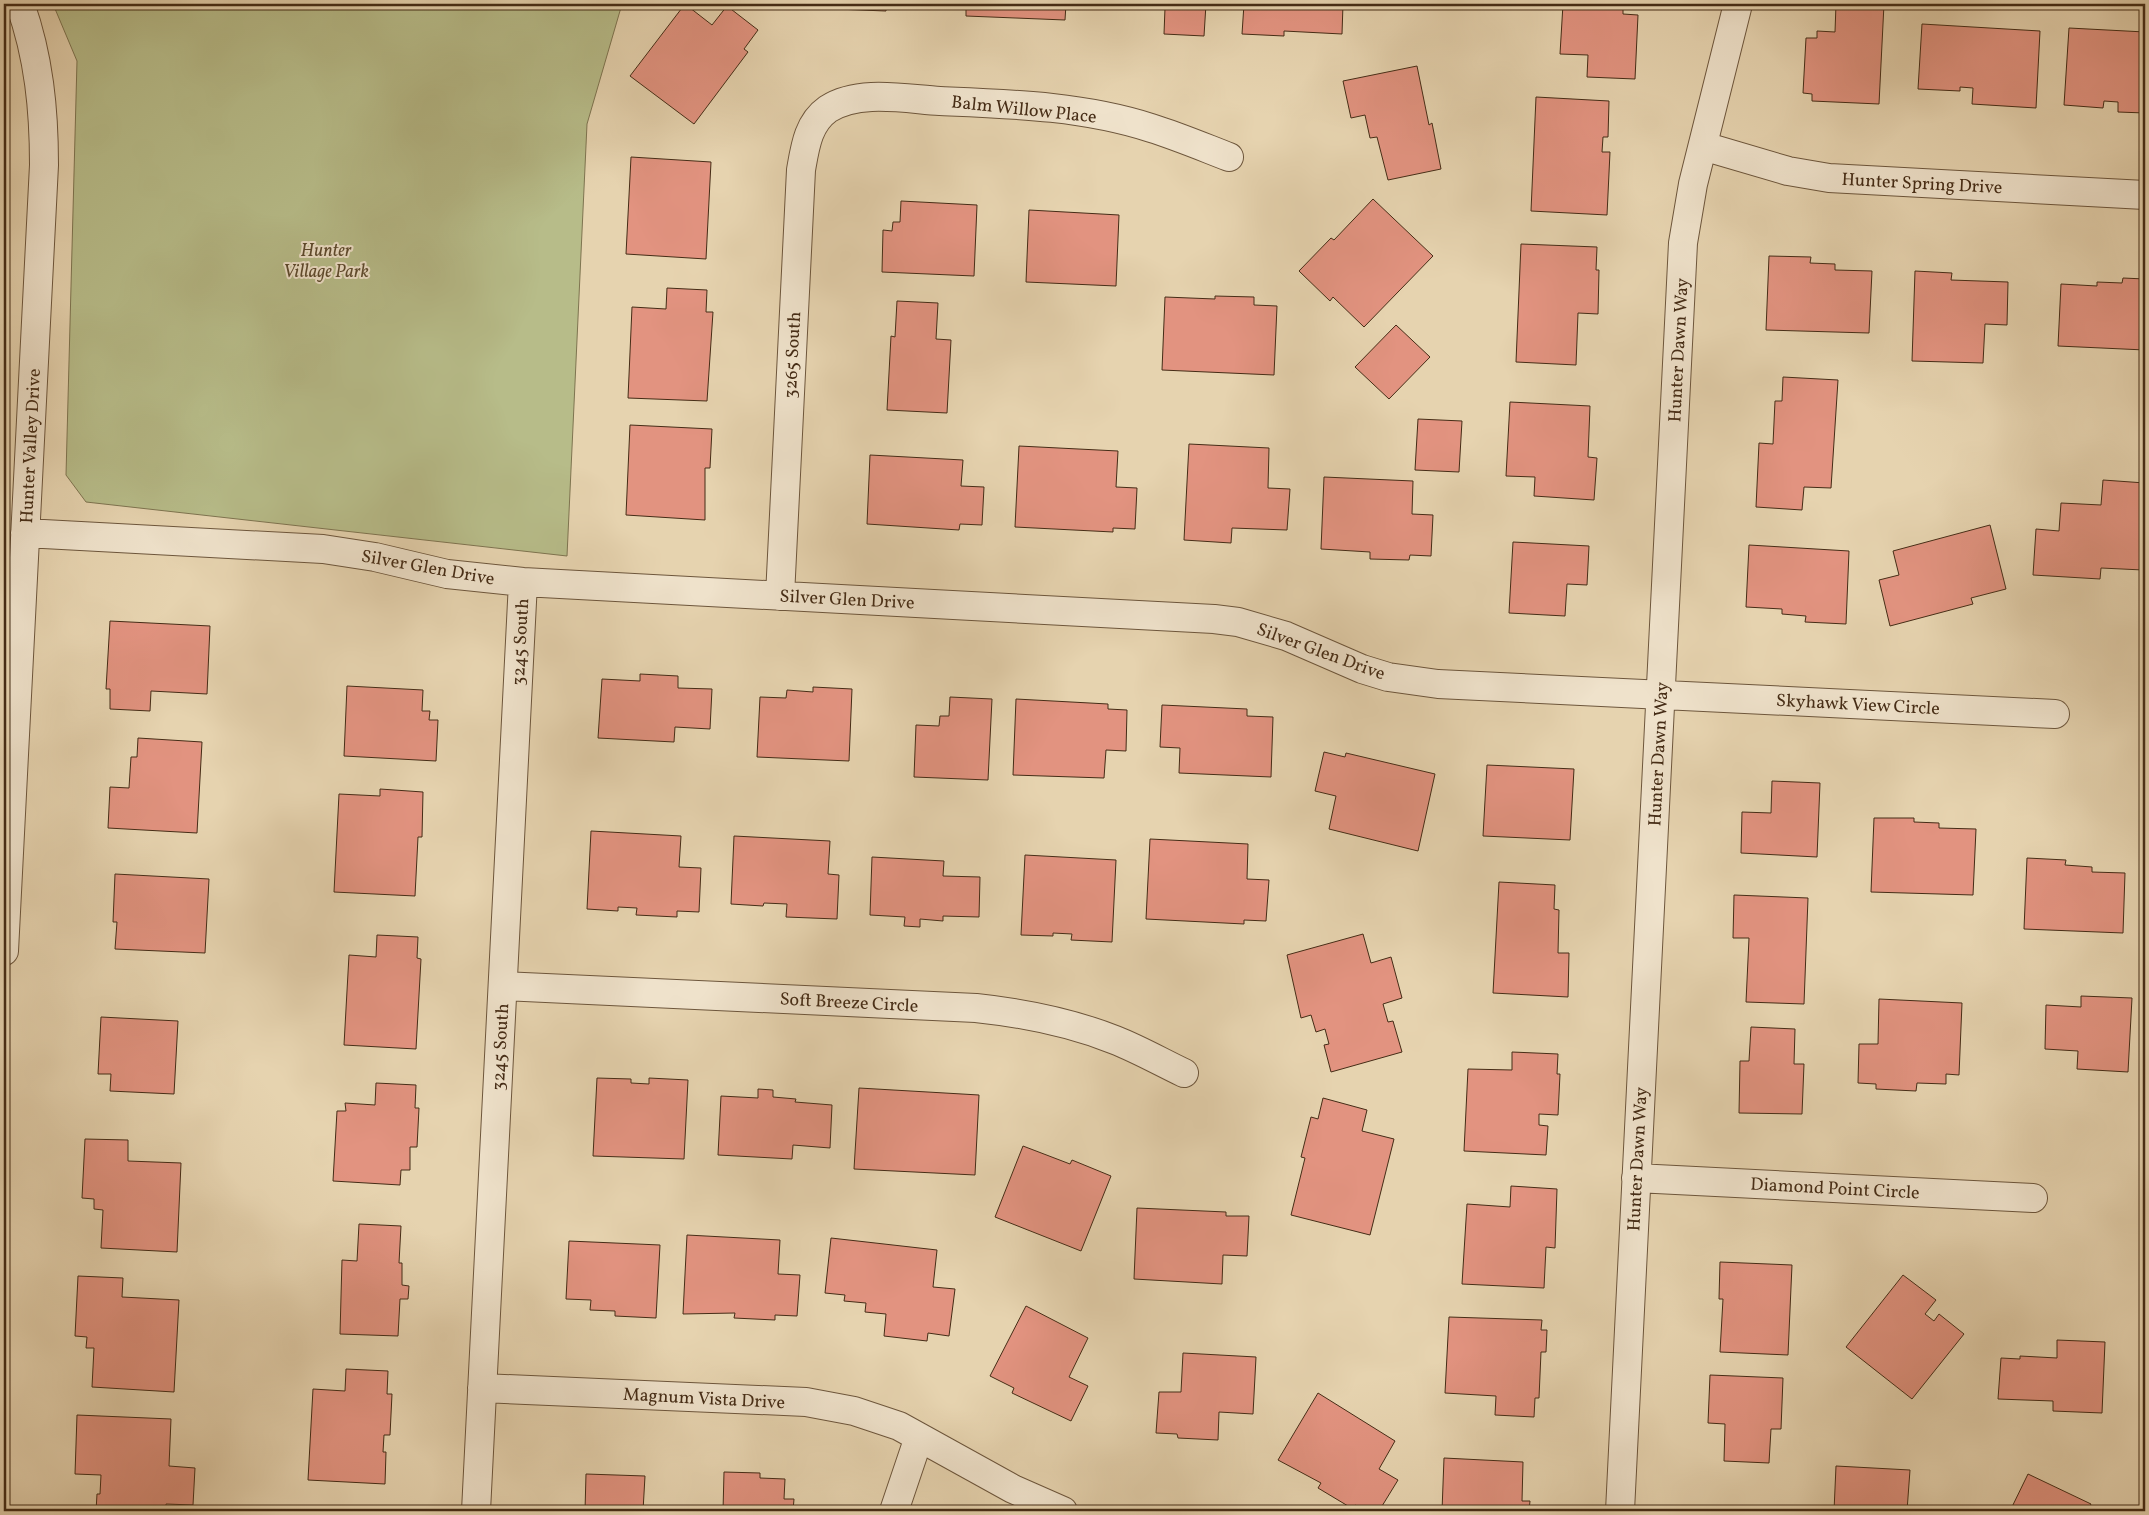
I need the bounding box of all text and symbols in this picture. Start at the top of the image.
street label: Balm Willow Place [950,90,1098,131]
street label: Hunter Spring Drive [1841,168,2003,201]
park label: Hunter Village Park [283,239,369,285]
street label: Hunter Dawn Way [1663,277,1696,423]
street label: 3265 South [779,311,808,399]
street label: Hunter Valley Drive [15,368,48,524]
street label: Silver Glen Drive [359,544,496,593]
street label: Silver Glen Drive [779,584,915,617]
street label: 3245 South [507,597,536,686]
street label: Silver Glen Drive [1253,618,1388,687]
street label: Hunter Dawn Way [1643,681,1676,827]
street label: Skyhawk View Circle [1775,689,1940,722]
street label: Soft Breeze Circle [779,987,919,1020]
street label: 3245 South [487,1002,516,1091]
street label: Hunter Dawn Way [1622,1086,1655,1232]
street label: Diamond Point Circle [1750,1173,1920,1206]
street label: Magnum Vista Drive [622,1383,786,1416]

